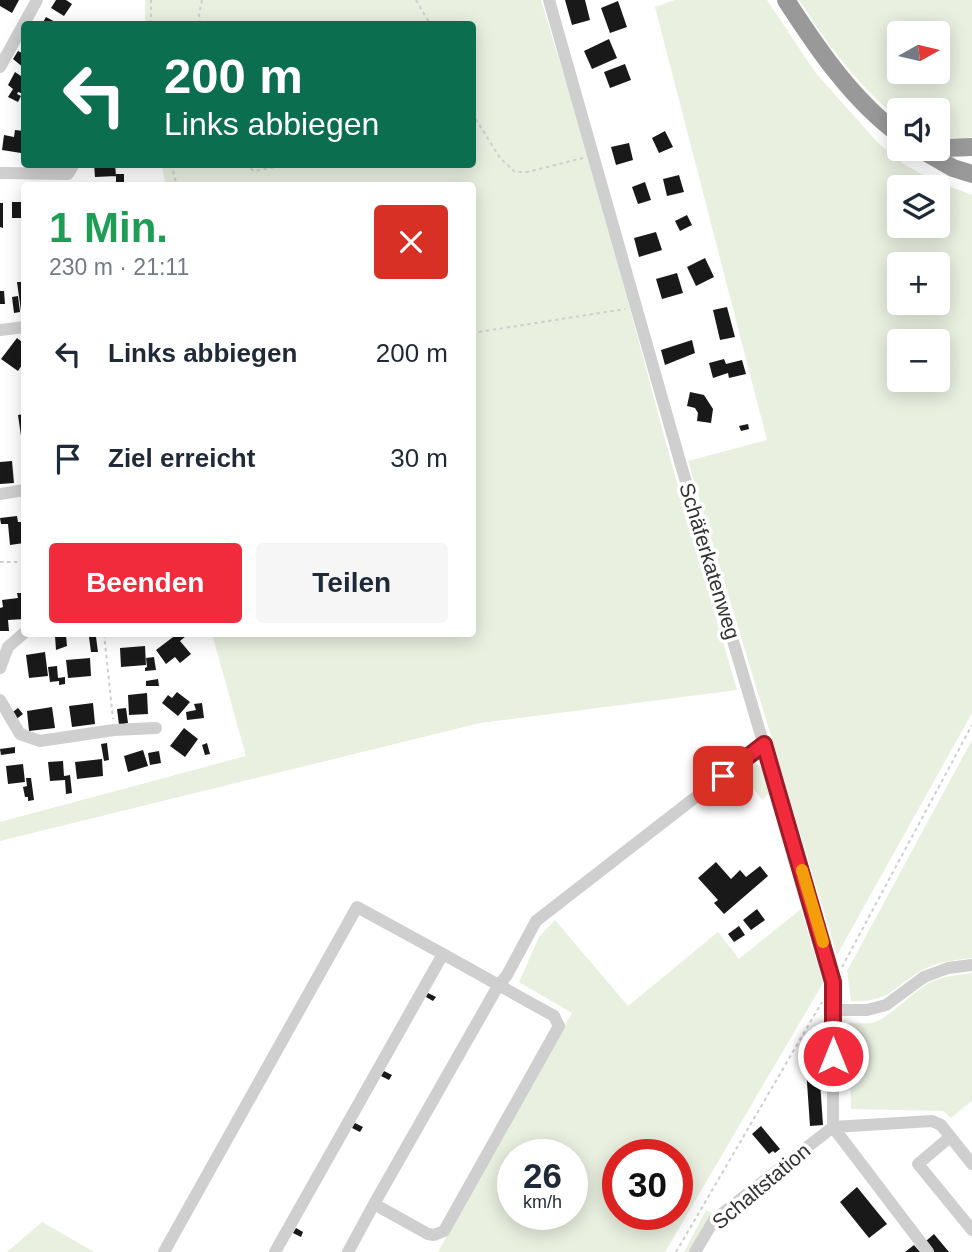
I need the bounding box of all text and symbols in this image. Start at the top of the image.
north arrow [887,21,950,84]
map controls [887,21,950,392]
icon: left [49,49,140,140]
text: 200 m [164,49,303,103]
button: sound [887,98,950,161]
text: Links abbiegen [164,106,379,142]
button: layers [887,175,950,238]
text: 1 Min. [49,204,168,251]
button: close [374,205,448,279]
button: + [887,252,950,315]
text: 230 m · 21:11 [49,254,189,280]
button: − [887,329,950,392]
icon: left [49,335,87,373]
text: Links abbiegen [108,338,297,368]
text: 200 m [376,338,448,368]
icon: arrive [49,440,87,478]
text: Ziel erreicht [108,443,255,473]
text: 30 m [390,443,448,473]
street label: Schäferkatenweg [675,480,745,642]
button: Beenden [49,543,242,623]
button: Teilen [256,543,448,623]
pin [693,746,753,806]
icon: arrive [704,757,742,795]
position arrow [796,1019,870,1093]
speed limit sign: 30 [602,1139,693,1230]
street label: Schaltstation [708,1139,814,1233]
text: 26 [523,1156,562,1195]
text: km/h [523,1192,562,1212]

